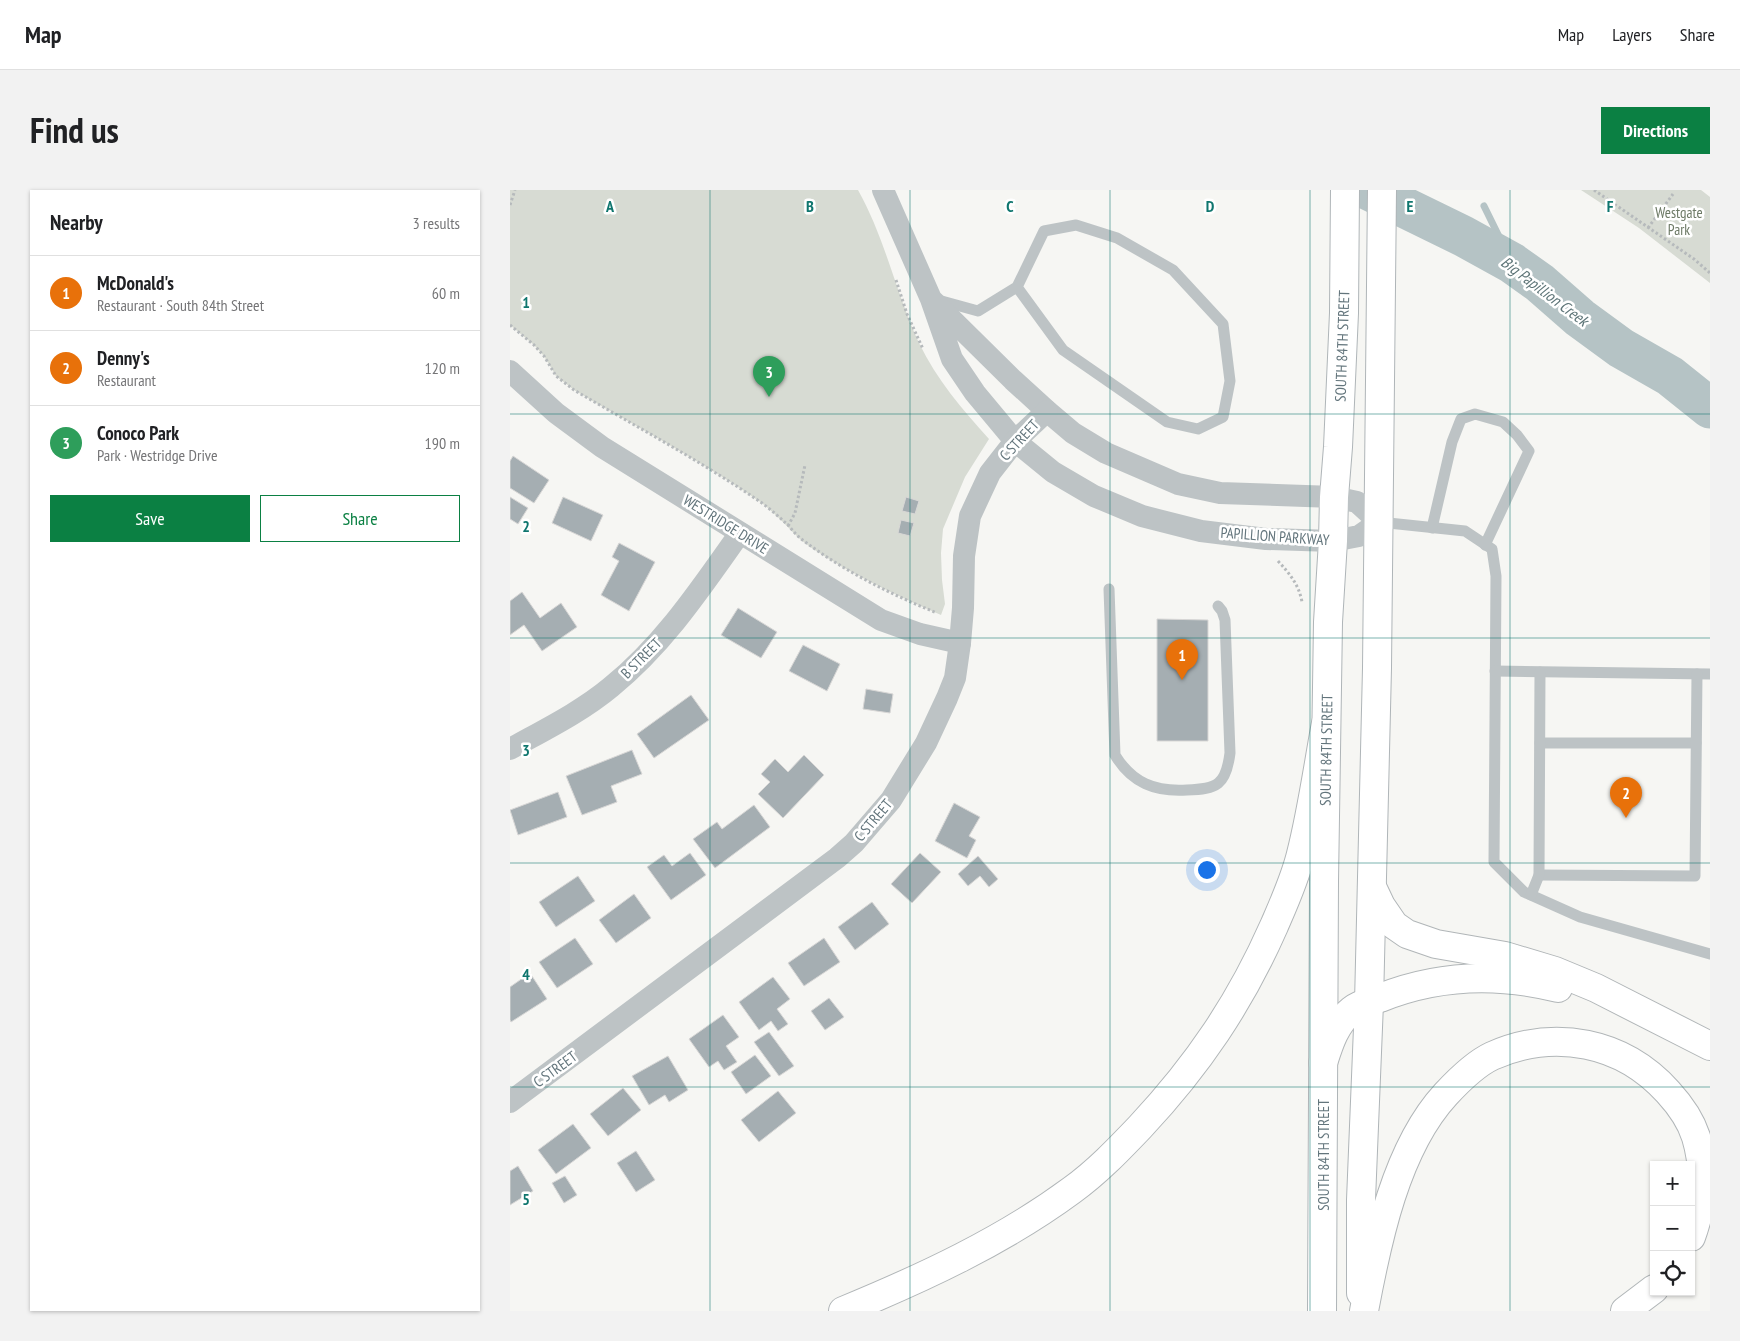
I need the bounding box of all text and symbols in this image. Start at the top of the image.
text: Map [25,19,62,50]
text: Map [1558,23,1584,46]
text: Layers [1612,23,1652,46]
text: Share [1680,23,1715,46]
text: Find us [30,107,119,153]
button: Directions [1601,107,1710,154]
text: A [605,196,615,216]
text: B [806,196,814,216]
text: C [1006,196,1014,216]
text: D [1206,196,1215,216]
text: E [1407,196,1414,216]
text: F [1607,196,1614,216]
park label: Westgate Park [1655,203,1703,239]
text: Nearby [50,209,103,236]
text: 3 results [413,213,460,233]
water label: Big Papillion Creek [1497,252,1594,331]
text: McDonald's [97,271,174,295]
text: 1 [62,283,70,303]
text: 60 m [432,283,460,303]
street label: SOUTH 84TH STREET [1331,290,1353,402]
text: 1 [522,292,530,312]
text: Restaurant · South 84th Street [97,295,264,315]
text: Denny's [97,346,150,370]
pin: 3 [753,356,785,397]
text: 2 [62,358,70,378]
text: 120 m [425,358,460,378]
text: Restaurant [97,370,156,390]
street label: C STREET [995,415,1043,465]
text: Conoco Park [97,421,179,445]
text: 3 [62,433,70,453]
text: 190 m [425,433,460,453]
text: Park · Westridge Drive [97,445,218,465]
street label: WESTRIDGE DRIVE [680,490,772,558]
button: Save [50,495,250,542]
button: Share [260,495,460,542]
text: 2 [522,516,530,536]
street label: PAPILLION PARKWAY [1220,523,1330,549]
street label: B STREET [617,633,666,682]
pin: 1 [1166,639,1198,680]
street label: SOUTH 84TH STREET [1316,694,1336,806]
text: 3 [522,740,530,760]
pin: 2 [1610,777,1642,818]
street label: C STREET [850,795,896,845]
your location [1194,857,1220,883]
text: 4 [522,964,530,984]
street label: C STREET [529,1047,581,1091]
street label: SOUTH 84TH STREET [1314,1099,1333,1211]
map controls [1650,1161,1695,1296]
button: + [1650,1161,1695,1206]
text: 5 [522,1189,530,1209]
button: − [1650,1206,1695,1251]
button: locate [1650,1251,1695,1296]

